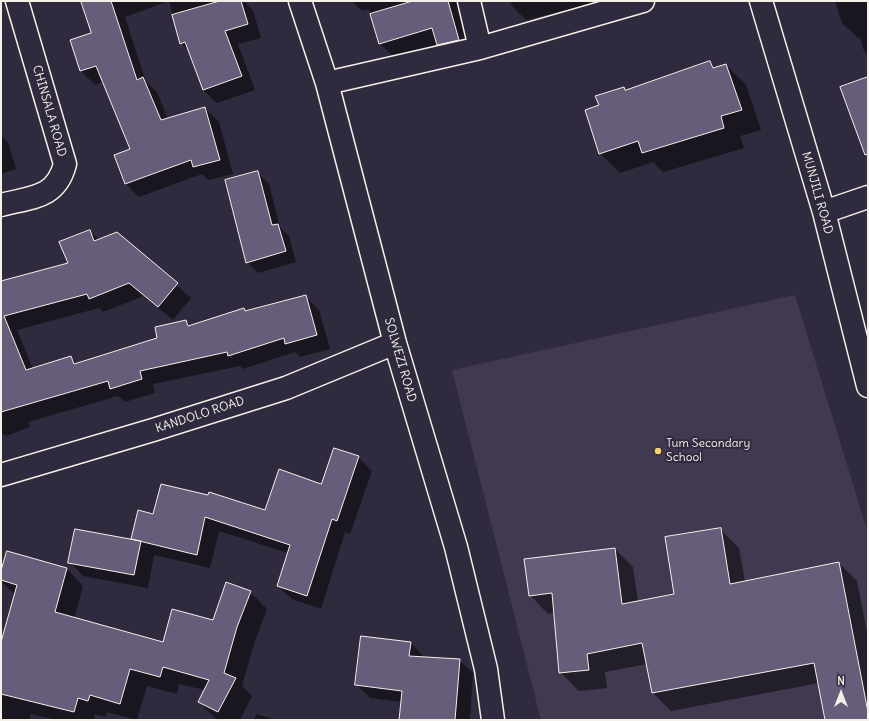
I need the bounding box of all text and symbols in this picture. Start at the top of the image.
street label: CHINSALA ROAD [29,64,69,158]
street label: MUNJILI ROAD [798,150,836,236]
street label: SOLWEZI ROAD [381,316,419,404]
street label: KANDOLO ROAD [154,394,246,436]
place label: Tum Secondary School [666,437,750,465]
marker: Tum Secondary School [653,446,663,456]
north arrow [821,673,861,713]
text: N [837,674,845,688]

